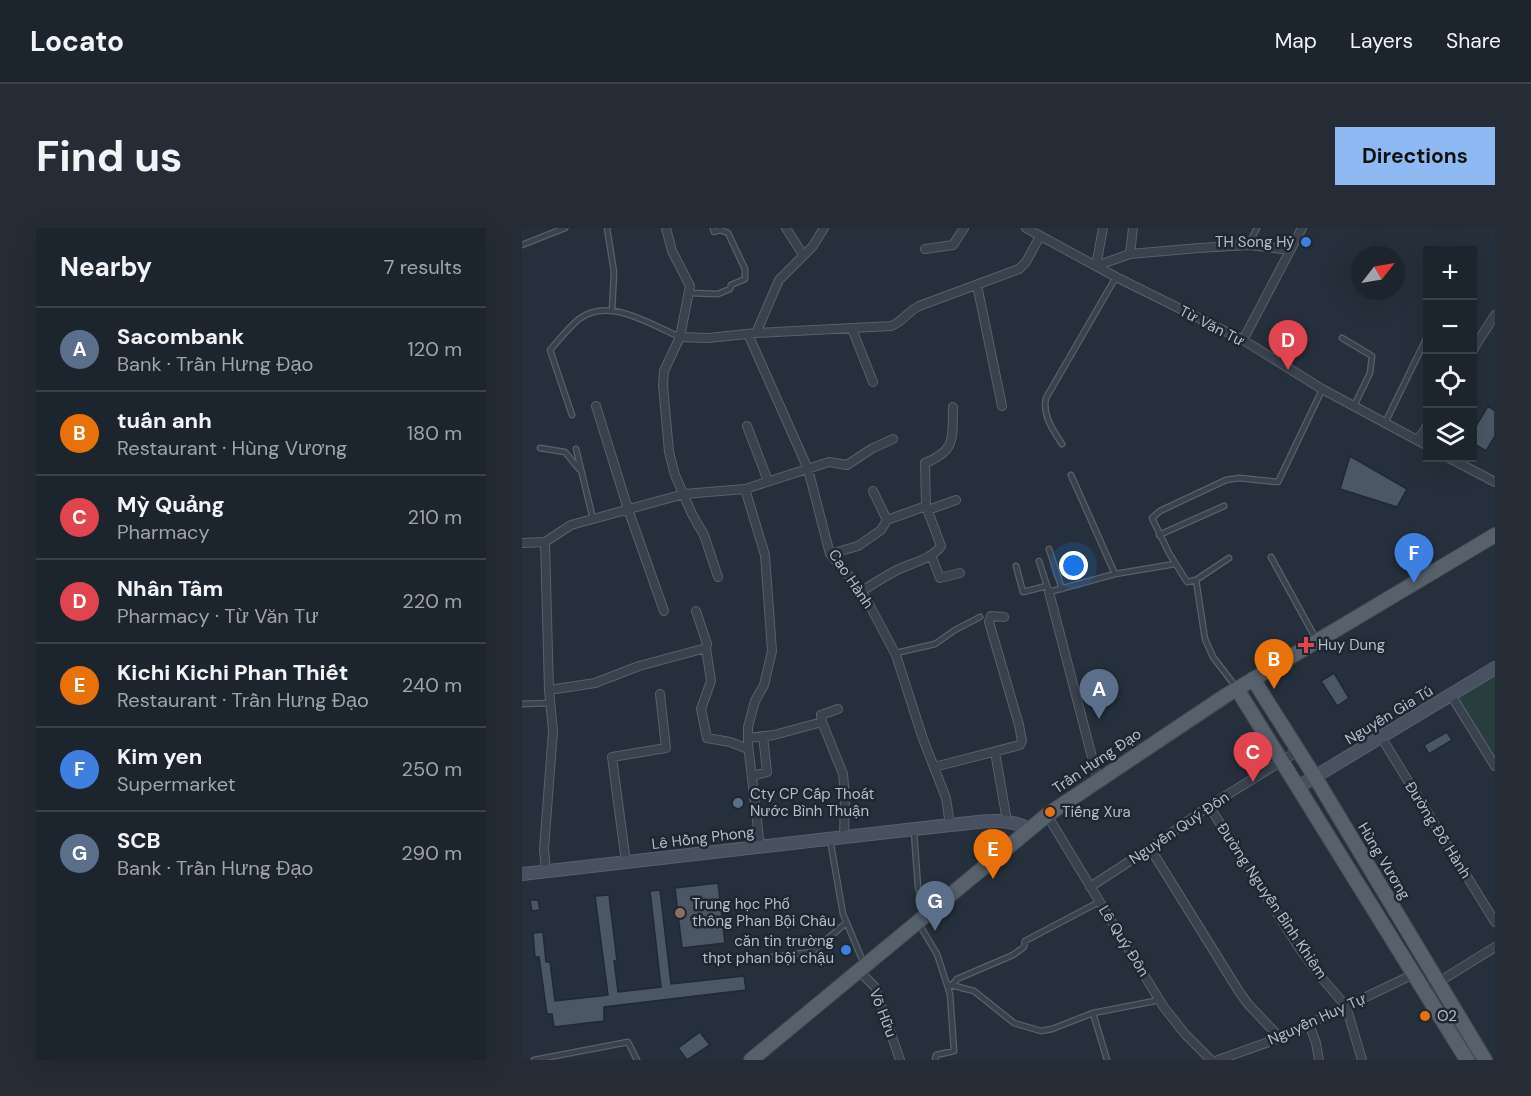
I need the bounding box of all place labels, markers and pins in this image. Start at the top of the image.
place label: TH Song Hỷ [1215,232,1294,252]
marker: TH Song Hỷ [1299,235,1313,249]
pin: D [1268,320,1308,370]
pin: F [1394,534,1434,583]
place label: Huy Dung [1318,635,1385,655]
marker: Huy Dung [1299,638,1313,652]
pin: B [1254,640,1293,689]
pin: A [1080,670,1118,719]
pin: C [1234,732,1272,782]
place label: Cty CP Cấp Thoát Nước Bình Thuận [750,784,875,821]
marker: Cty CP Cấp Thoát Nước Bình Thuận [731,796,745,810]
place label: Tiếng Xưa [1062,802,1131,822]
marker: Tiếng Xưa [1043,805,1057,819]
pin: E [974,830,1012,879]
pin: G [916,882,954,931]
place label: Trung học Phổ thông Phan Bội Châu [692,894,836,931]
marker: Trung học Phổ thông Phan Bội Châu [673,906,687,920]
place label: căn tin trường thpt phan bội chậu [702,931,834,968]
marker: căn tin trường thpt phan bội chậu [839,943,853,957]
place label: O2 [1437,1006,1457,1026]
marker: O2 [1418,1009,1432,1023]

